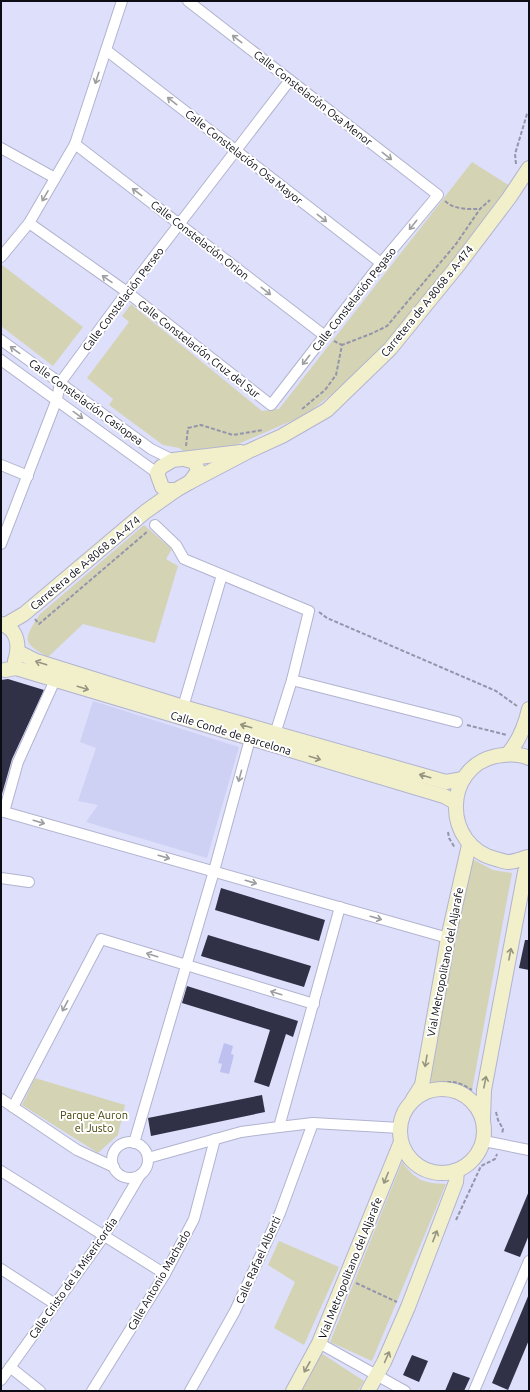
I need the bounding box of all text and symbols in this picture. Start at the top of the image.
one-way arrow [232,35,243,43]
street label: Calle Constelación Osa Menor [251,48,375,148]
one-way arrow [92,72,100,84]
one-way arrow [166,97,177,105]
street label: Calle Constelación Osa Mayor [183,107,306,207]
one-way arrow [382,151,393,160]
one-way arrow [132,188,143,196]
one-way arrow [40,190,48,202]
street label: Calle Constelación Orion [149,198,251,282]
one-way arrow [316,213,327,222]
one-way arrow [408,219,417,230]
street label: Carretera de A-8068 a A-474 [378,243,476,359]
street label: Calle Constelación Perseo [80,245,166,353]
street label: Calle Constelación Pegaso [310,245,398,353]
one-way arrow [102,275,113,283]
one-way arrow [260,286,271,295]
street label: Calle Constelación Cruz del Sur [135,298,263,401]
one-way arrow [9,346,20,354]
one-way arrow [302,354,311,365]
street label: Calle Constelación Casiopea [27,357,145,447]
one-way arrow [73,411,84,419]
street label: Carretera de A-8068 a A-474 [28,514,142,612]
one-way arrow [35,659,48,666]
one-way arrow [76,685,89,692]
street label: Calle Conde de Barcelona [169,709,293,757]
one-way arrow [240,721,253,729]
one-way arrow [308,755,321,762]
one-way arrow [236,769,243,782]
one-way arrow [419,772,432,779]
one-way arrow [32,819,45,826]
one-way arrow [157,854,170,861]
one-way arrow [245,879,258,886]
street label: Vial Metropolitano del Aljarafe [425,886,465,1038]
one-way arrow [370,915,383,922]
one-way arrow [506,948,514,961]
one-way arrow [146,951,159,958]
one-way arrow [270,989,283,996]
one-way arrow [61,1000,69,1012]
one-way arrow [422,1054,430,1067]
one-way arrow [481,1076,489,1089]
park label: Parque Auron el Justo [60,1109,128,1134]
one-way arrow [382,1172,390,1184]
street label: Vial Metropolitano del Aljarafe [316,1195,384,1341]
street label: Calle Cristo de la Misericordia [27,1215,119,1341]
street label: Calle Rafael Alberti [233,1215,283,1305]
street label: Calle Antonio Machado [125,1228,193,1332]
one-way arrow [431,1231,439,1243]
one-way arrow [383,1351,391,1363]
one-way arrow [302,1361,310,1373]

